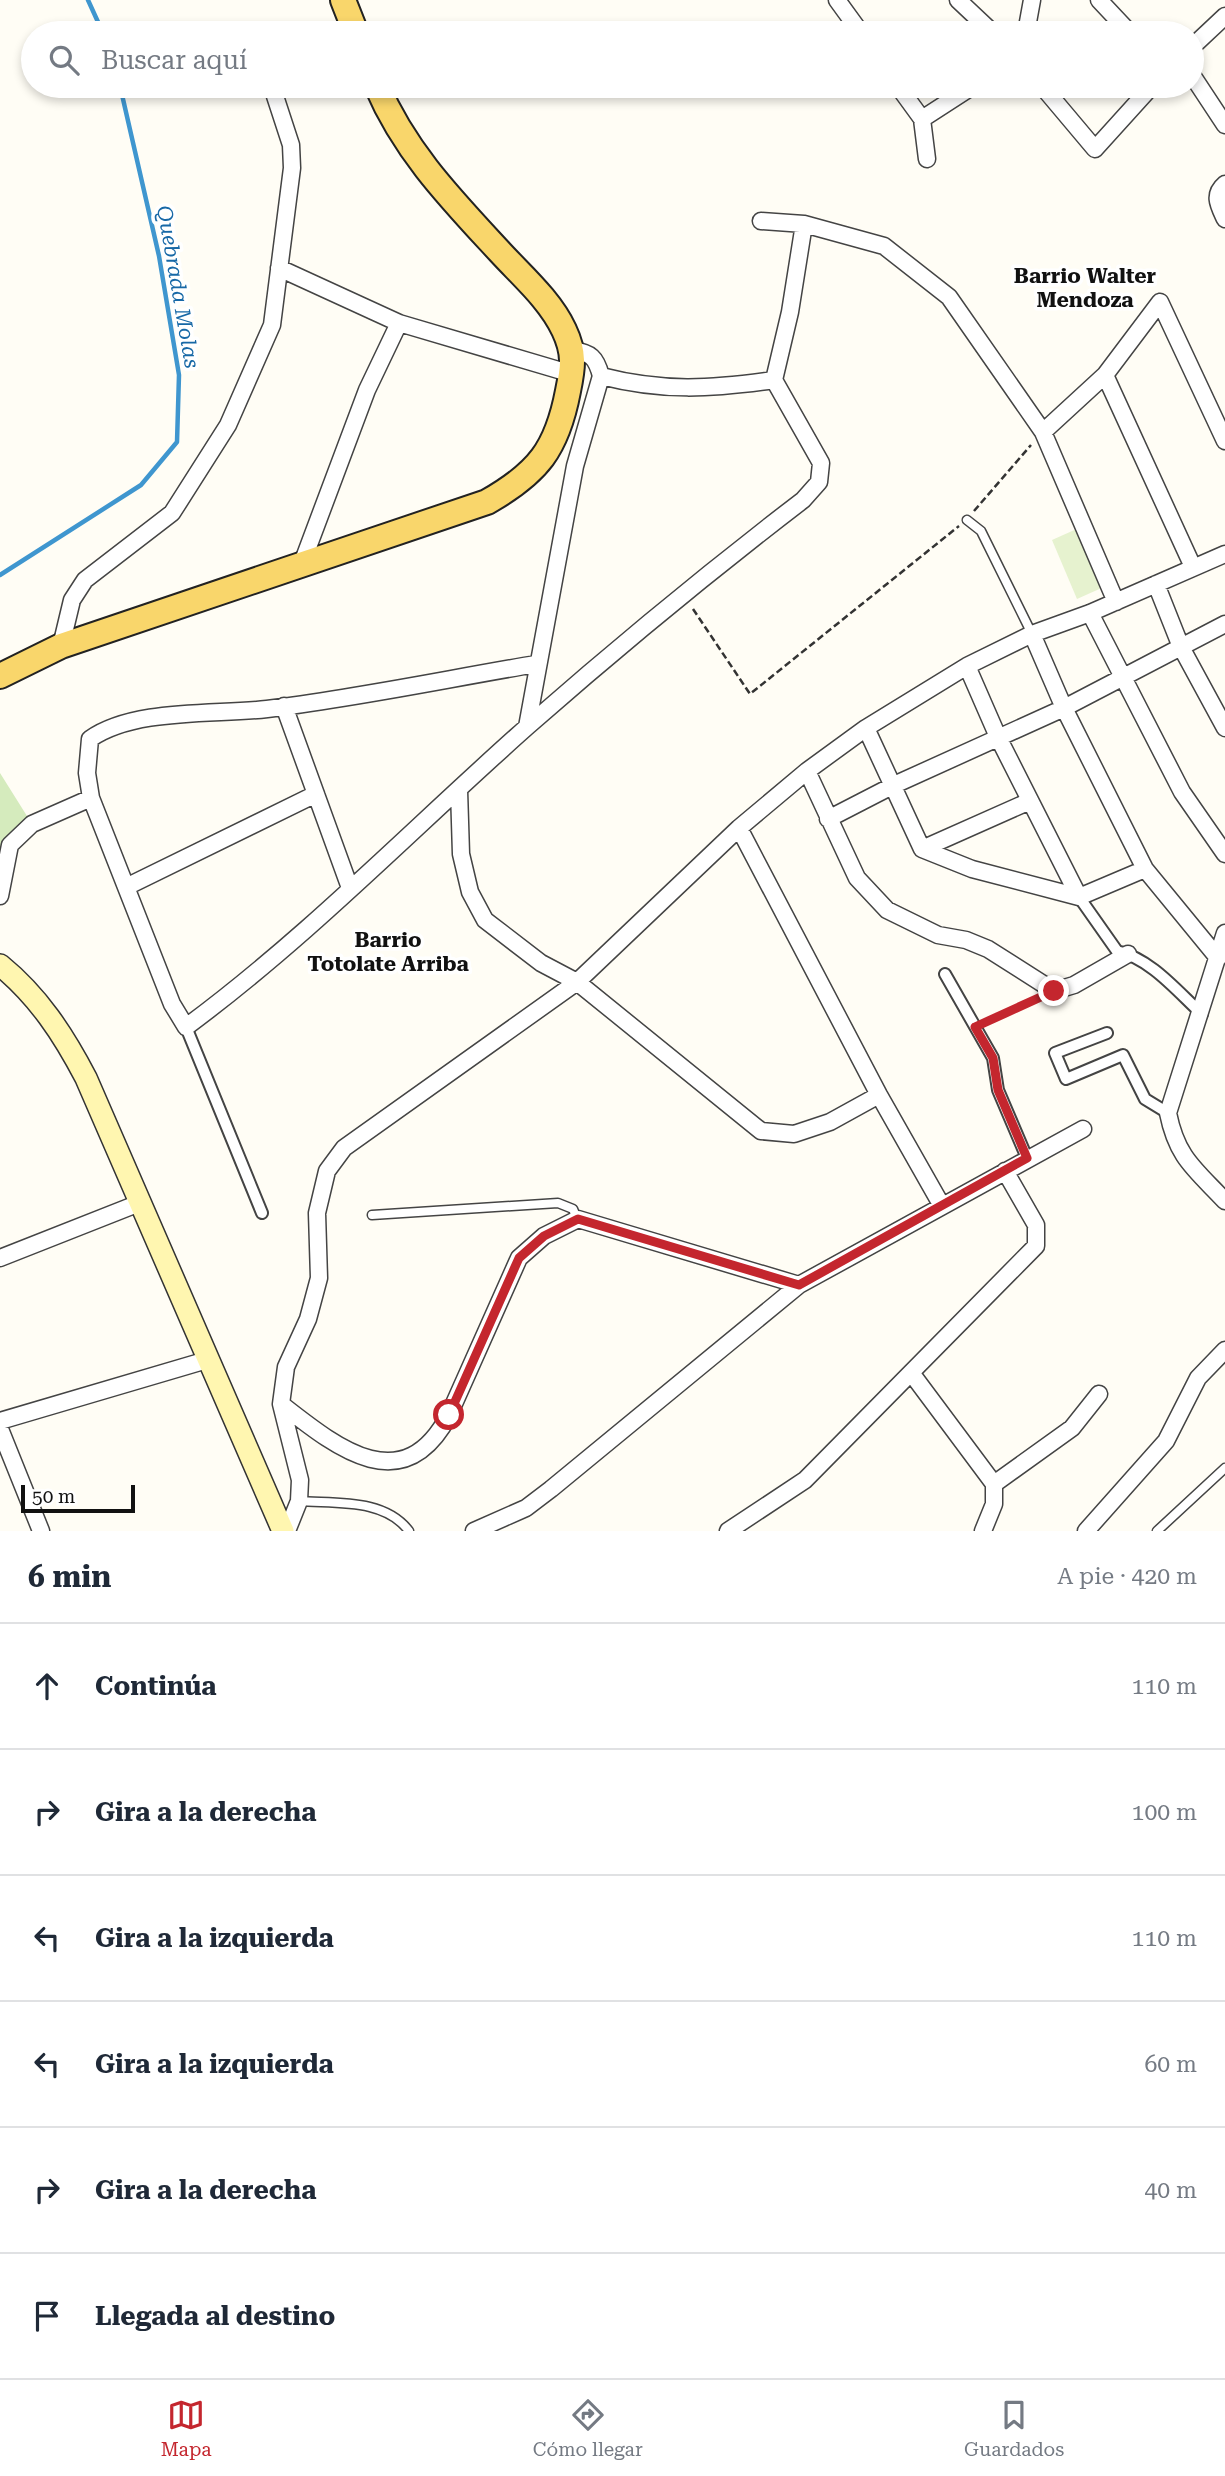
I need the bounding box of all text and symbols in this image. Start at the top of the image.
search box [21,21,1204,98]
icon: search [45,41,83,79]
text: Buscar aquí [101,45,247,75]
water label: Quebrada Molas [152,204,204,370]
district label: Barrio Walter Mendoza [1014,264,1157,312]
district label: Barrio Totolate Arriba [307,928,469,976]
route end [1038,975,1069,1006]
route start [433,1399,464,1430]
scale bar [21,1482,135,1514]
text: 50 m [32,1485,75,1508]
text: 6 min [28,1559,111,1594]
text: A pie · 420 m [1057,1563,1197,1590]
icon: ahead [28,1667,66,1705]
text: Continúa [95,1671,217,1701]
text: 110 m [1132,1673,1197,1700]
icon: right [28,1793,66,1831]
text: Gira a la derecha [95,1797,316,1827]
text: 100 m [1132,1799,1197,1826]
icon: left [28,1919,66,1957]
text: Gira a la izquierda [95,1923,334,1953]
text: 110 m [1132,1925,1197,1952]
icon: left [28,2045,66,2083]
text: Gira a la izquierda [95,2049,334,2079]
text: 60 m [1144,2051,1197,2078]
icon: right [28,2171,66,2209]
text: Gira a la derecha [95,2175,316,2205]
text: 40 m [1144,2177,1197,2204]
icon: arrive [28,2297,66,2335]
text: Llegada al destino [95,2301,335,2331]
tab: Mapa [161,2396,211,2461]
tab: Cómo llegar [533,2396,643,2461]
tab: Guardados [964,2396,1064,2461]

